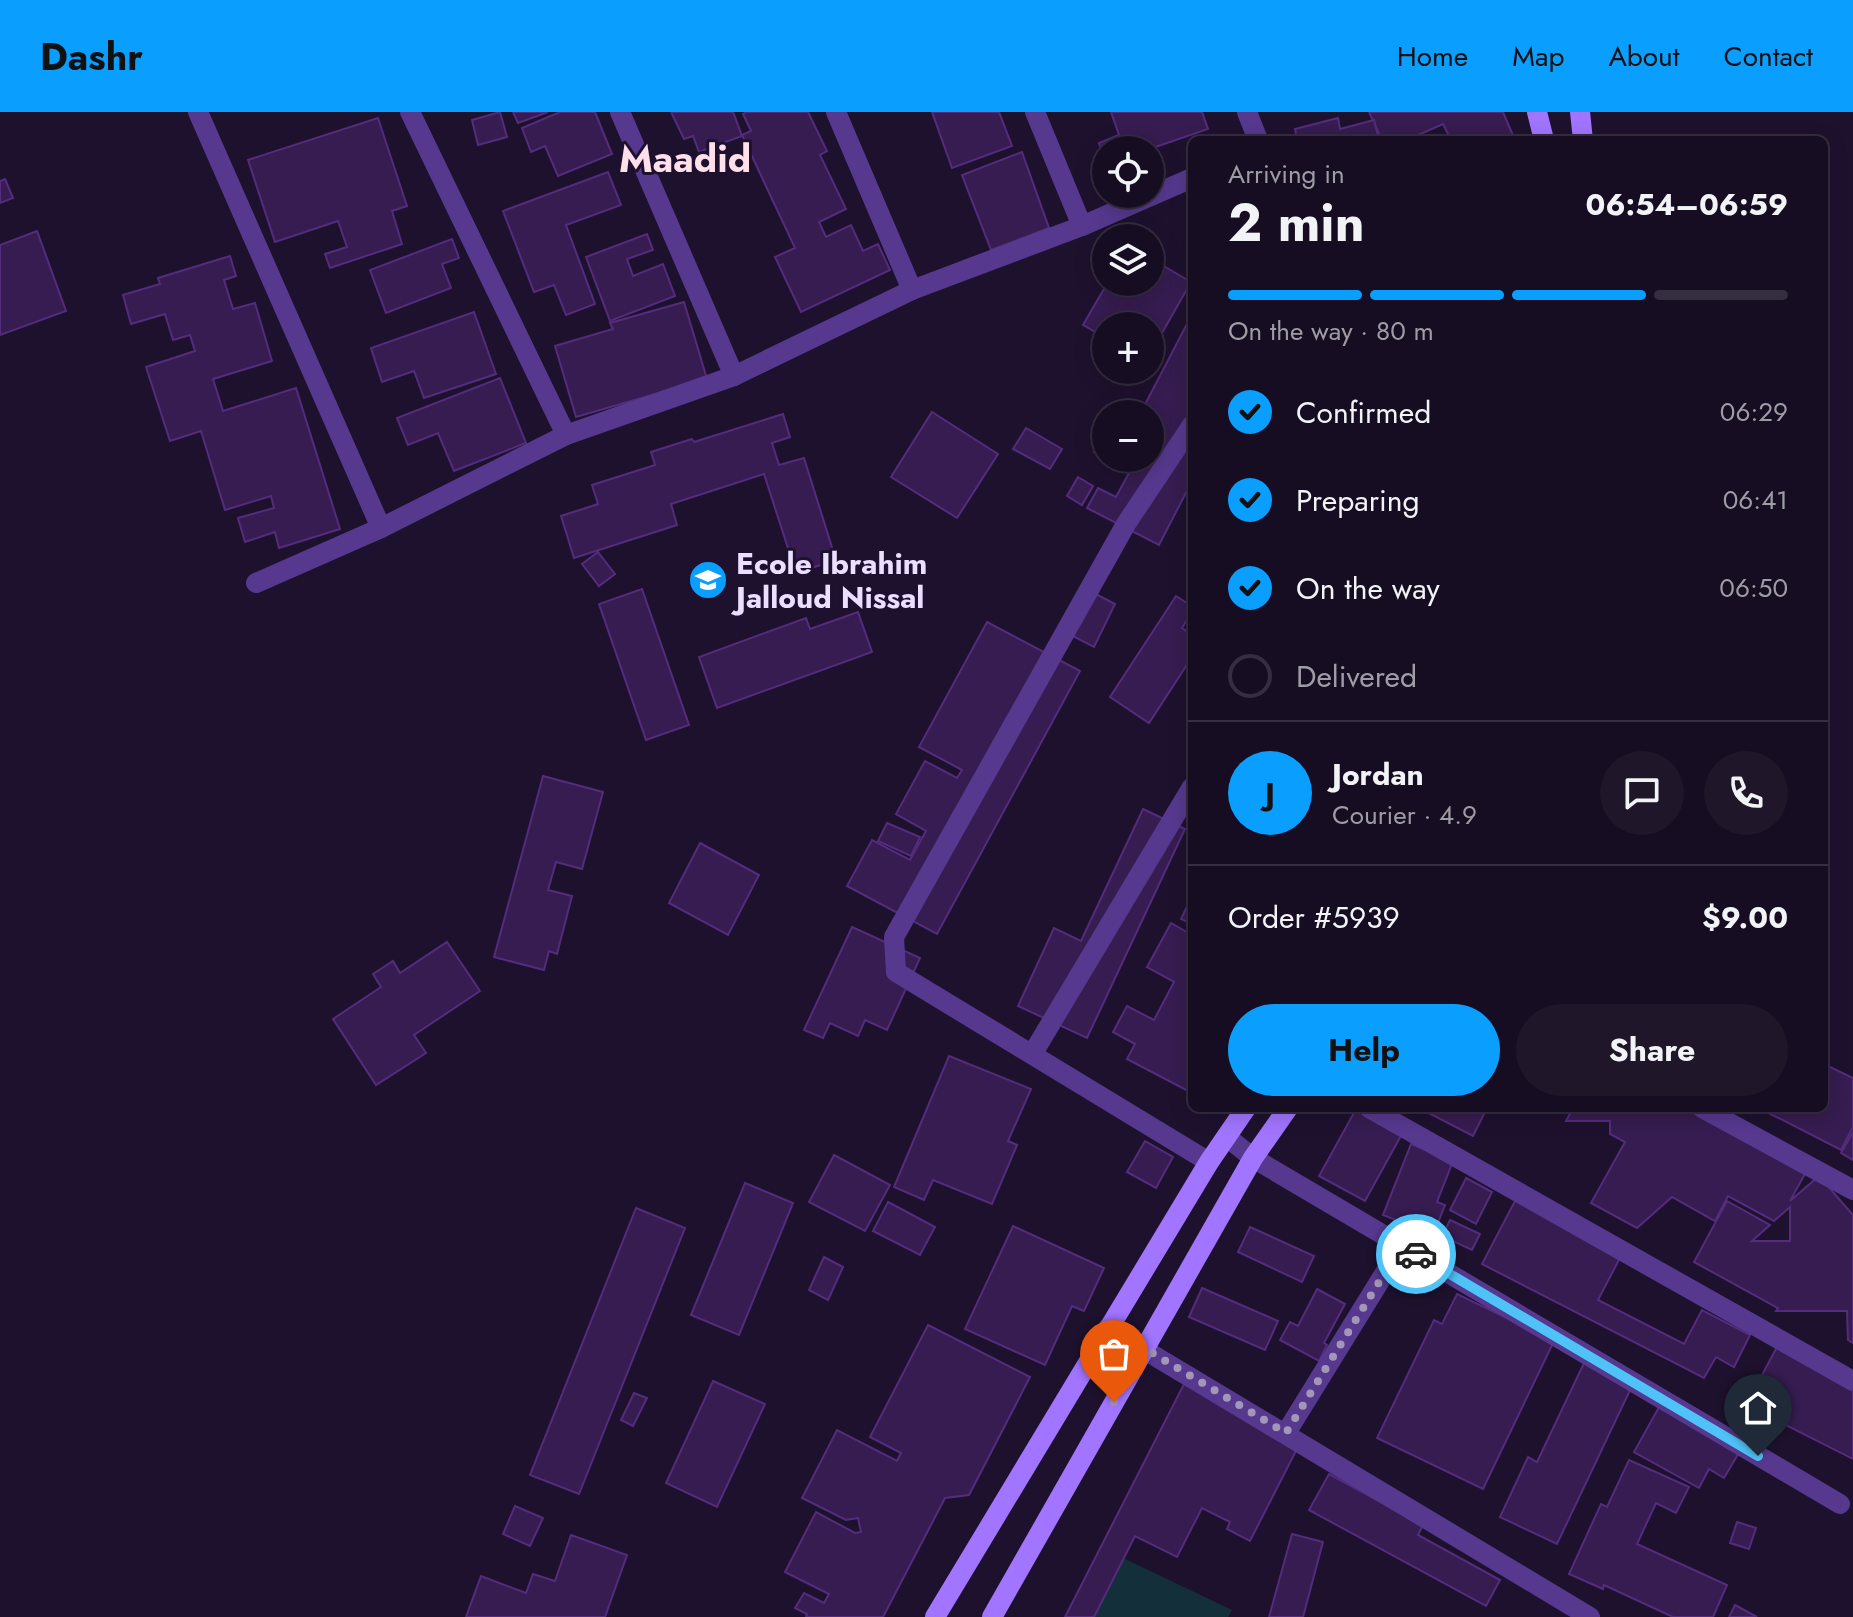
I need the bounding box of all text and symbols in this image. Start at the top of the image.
text: Dashr [40,29,143,84]
text: Home [1397,36,1468,77]
text: Map [1512,36,1564,77]
text: About [1608,36,1680,77]
text: Contact [1724,36,1813,77]
district label: Maadid [619,131,751,186]
map controls [1092,136,1164,472]
button: locate [1092,136,1164,208]
text: Arriving in [1228,155,1345,193]
text: 06:54–06:59 [1586,183,1788,226]
text: 2 min [1228,185,1365,261]
button: layers [1092,224,1164,296]
button: + [1092,312,1164,384]
text: On the way · 80 m [1228,312,1434,350]
icon: check [1228,390,1272,434]
text: Confirmed [1296,391,1431,434]
text: 06:29 [1720,393,1788,431]
button: − [1092,400,1164,472]
icon: check [1228,478,1272,522]
text: Preparing [1296,479,1420,522]
text: 06:41 [1723,481,1788,519]
place label: Ecole Ibrahim Jalloud Nissal [731,542,927,619]
school or university icon: Ecole Ibrahim Jalloud Nissal [687,559,729,601]
icon: check [1228,566,1272,610]
text: On the way [1296,567,1440,610]
text: 06:50 [1719,569,1788,607]
text: Delivered [1296,655,1417,698]
button: chat [1600,751,1684,835]
button: phone [1704,751,1788,835]
text: Jordan [1332,753,1424,796]
text: J [1265,772,1275,815]
text: Courier · 4.9 [1332,796,1477,834]
text: Order #5939 [1228,896,1400,939]
text: $9.00 [1702,896,1788,939]
button: Help [1228,1004,1500,1096]
button: Share [1516,1004,1788,1096]
courier [1376,1214,1456,1294]
icon: car [1394,1232,1438,1276]
pin [1080,1320,1148,1402]
icon: bag [1092,1332,1136,1376]
pin [1724,1374,1792,1456]
icon: home [1736,1386,1780,1430]

